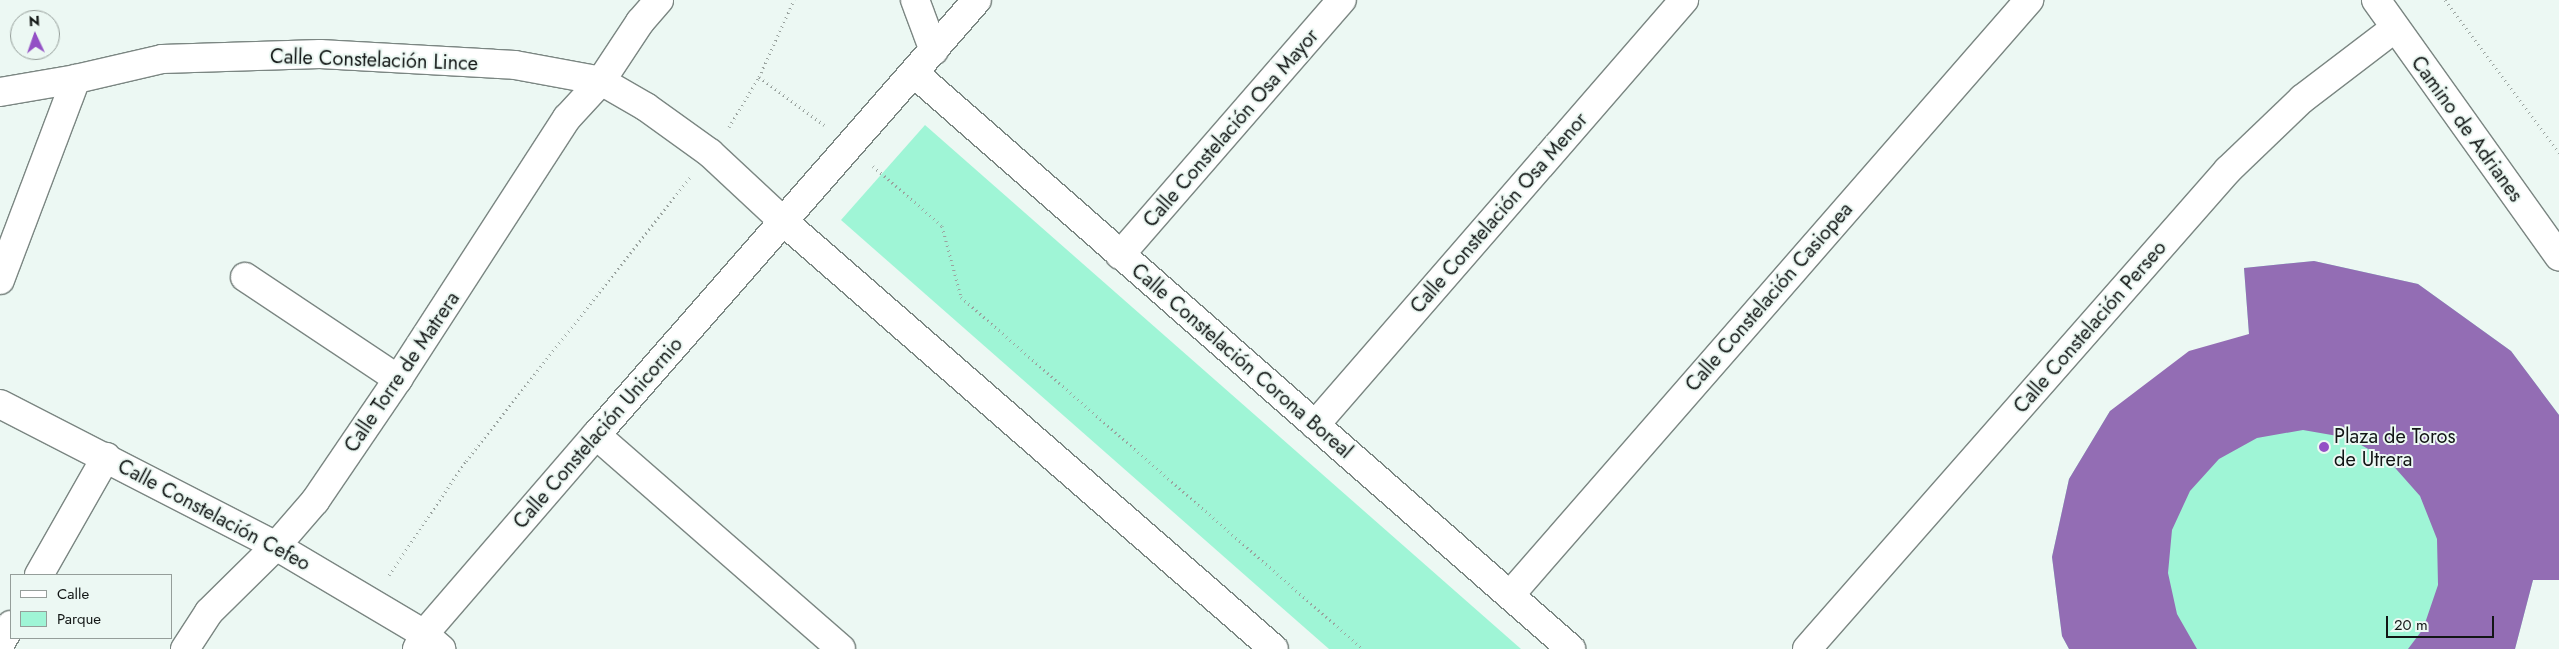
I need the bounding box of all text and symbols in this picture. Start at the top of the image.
north arrow [10,10,60,60]
text: N [28,11,40,31]
street label: Calle Constelación Osa Mayor [1138,24,1324,232]
street label: Calle Constelación Lince [270,44,478,76]
street label: Camino de Adrianes [2406,51,2528,207]
street label: Calle Constelación Osa Menor [1405,108,1593,318]
street label: Calle Constelación Casiopea [1680,198,1858,396]
street label: Calle Constelación Perseo [2009,236,2171,418]
street label: Calle Constelación Corona Boreal [1127,258,1357,464]
street label: Calle Torre de Matrera [339,287,465,457]
street label: Calle Constelación Unicornio [508,332,688,534]
place label: Plaza de Toros de Utrera [2334,424,2455,471]
marker: Plaza de Toros de Utrera [2318,441,2330,453]
street label: Calle Constelación Cefeo [114,454,314,576]
legend [10,574,172,639]
text: Calle [57,583,89,605]
scale bar [2389,606,2496,638]
text: Parque [57,608,101,630]
text: 20 m [2394,614,2428,636]

